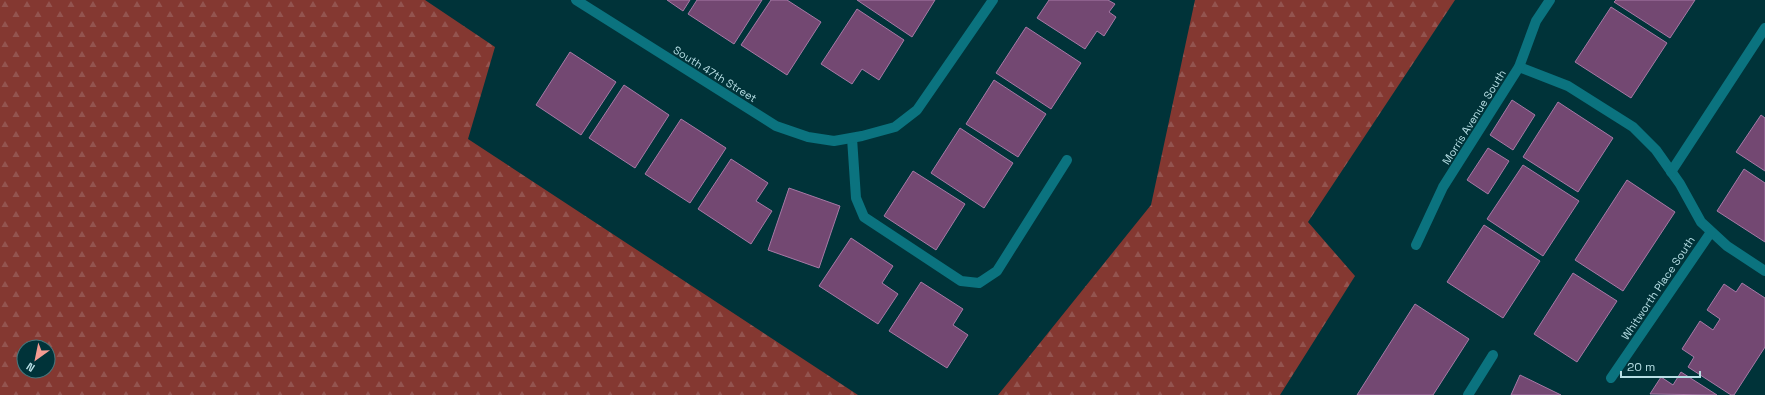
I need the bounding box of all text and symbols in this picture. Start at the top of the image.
street label: South 47th Street [671,43,759,105]
street label: Morris Avenue South [1439,67,1509,167]
street label: Whitworth Place South [1618,234,1698,342]
north arrow [16,339,56,379]
scale bar [1621,353,1700,379]
text: 20 m [1627,359,1655,375]
text: N [24,360,37,375]

